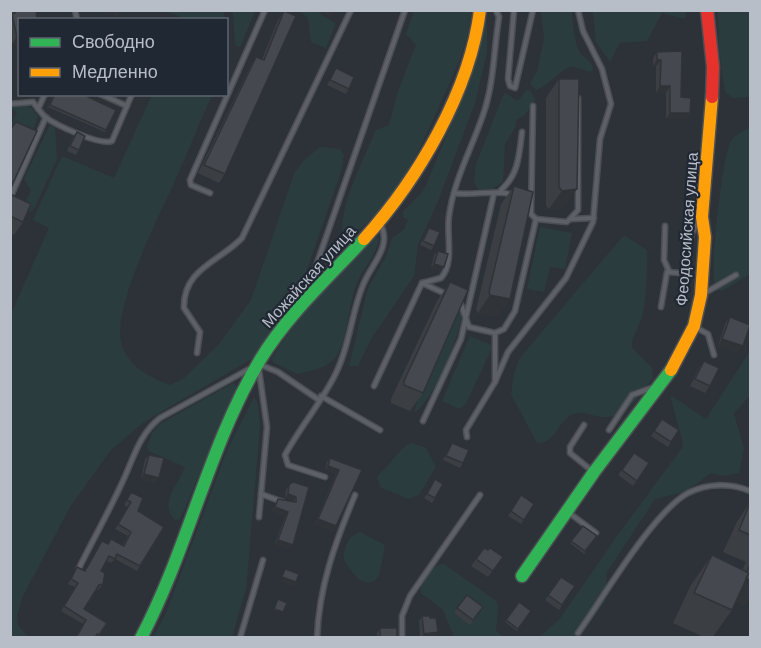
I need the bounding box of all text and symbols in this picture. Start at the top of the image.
legend [18,18,228,96]
text: Свободно [72,30,155,52]
text: Медленно [72,60,158,82]
street label: Феодосийская улица [671,152,701,306]
street label: Можайская улица [257,221,359,331]

